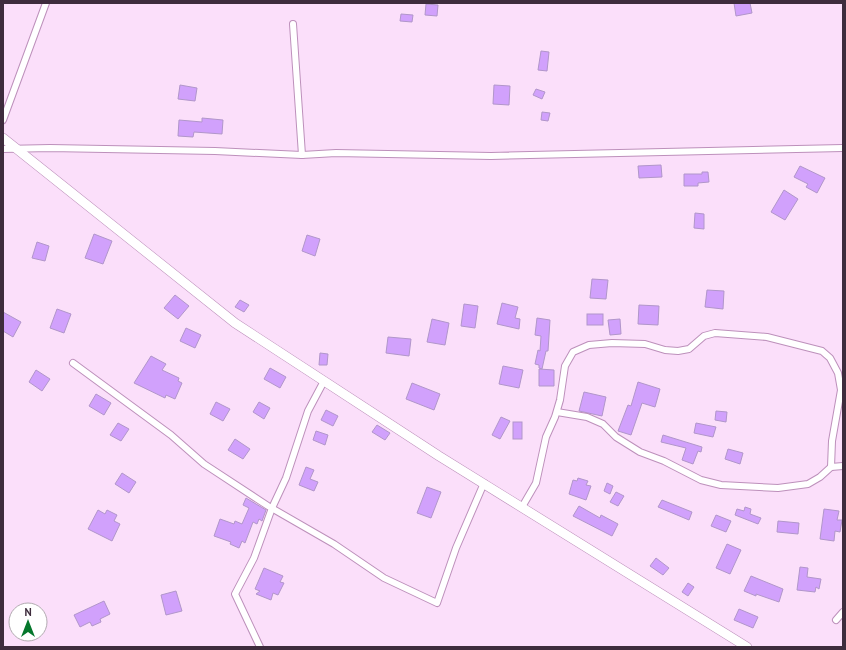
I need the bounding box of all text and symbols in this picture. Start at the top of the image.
north arrow [8,602,48,642]
text: N [24,605,32,619]

